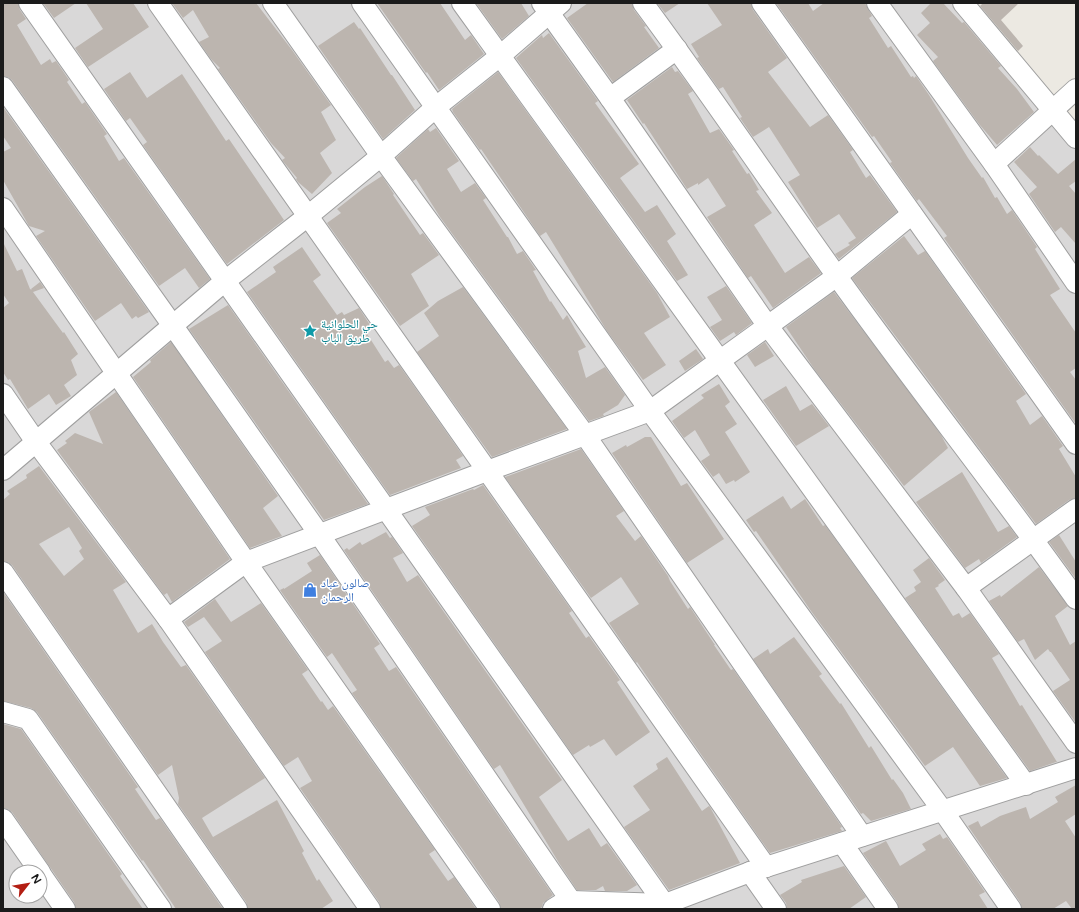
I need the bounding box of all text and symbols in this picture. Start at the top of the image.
place label: حي الحلوانية طريق الباب [321,317,378,345]
place icon: حي الحلوانية طريق الباب [302,323,318,339]
place label: صالون عباد الرحمان [321,576,369,604]
shop icon: صالون عباد الرحمان [302,582,318,598]
north arrow [8,864,48,904]
text: N [28,872,44,886]

